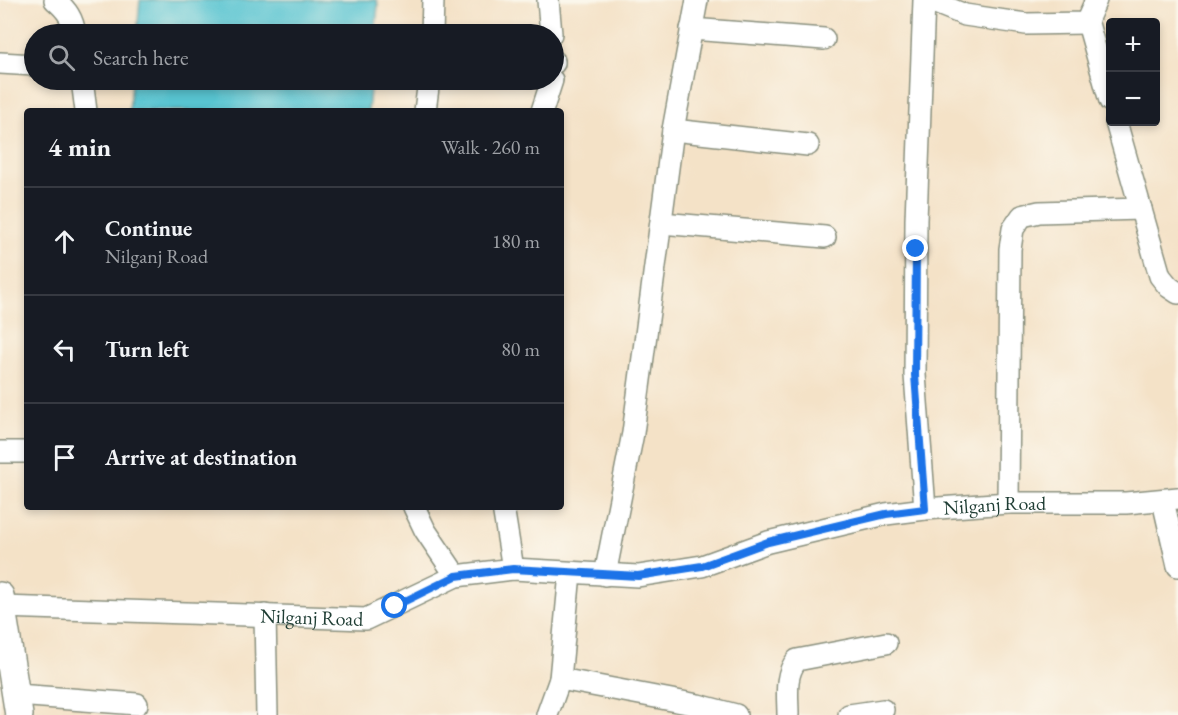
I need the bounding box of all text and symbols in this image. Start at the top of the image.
map controls [1106,18,1160,126]
button: + [1106,18,1160,72]
search box [24,24,564,90]
icon: search [45,41,78,74]
text: Search here [93,43,188,72]
button: − [1106,72,1160,126]
text: 4 min [48,130,111,164]
text: Walk · 260 m [441,134,540,160]
text: Continue [105,214,192,243]
icon: ahead [48,225,81,258]
text: 180 m [492,228,540,254]
route end [902,235,928,261]
text: Nilganj Road [105,243,208,269]
icon: left [48,333,81,366]
text: Turn left [105,335,189,364]
text: 80 m [501,336,540,362]
icon: arrive [48,441,81,474]
text: Arrive at destination [105,443,297,472]
street label: Nilganj Road [942,490,1047,521]
route start [381,592,407,618]
street label: Nilganj Road [260,603,365,632]

